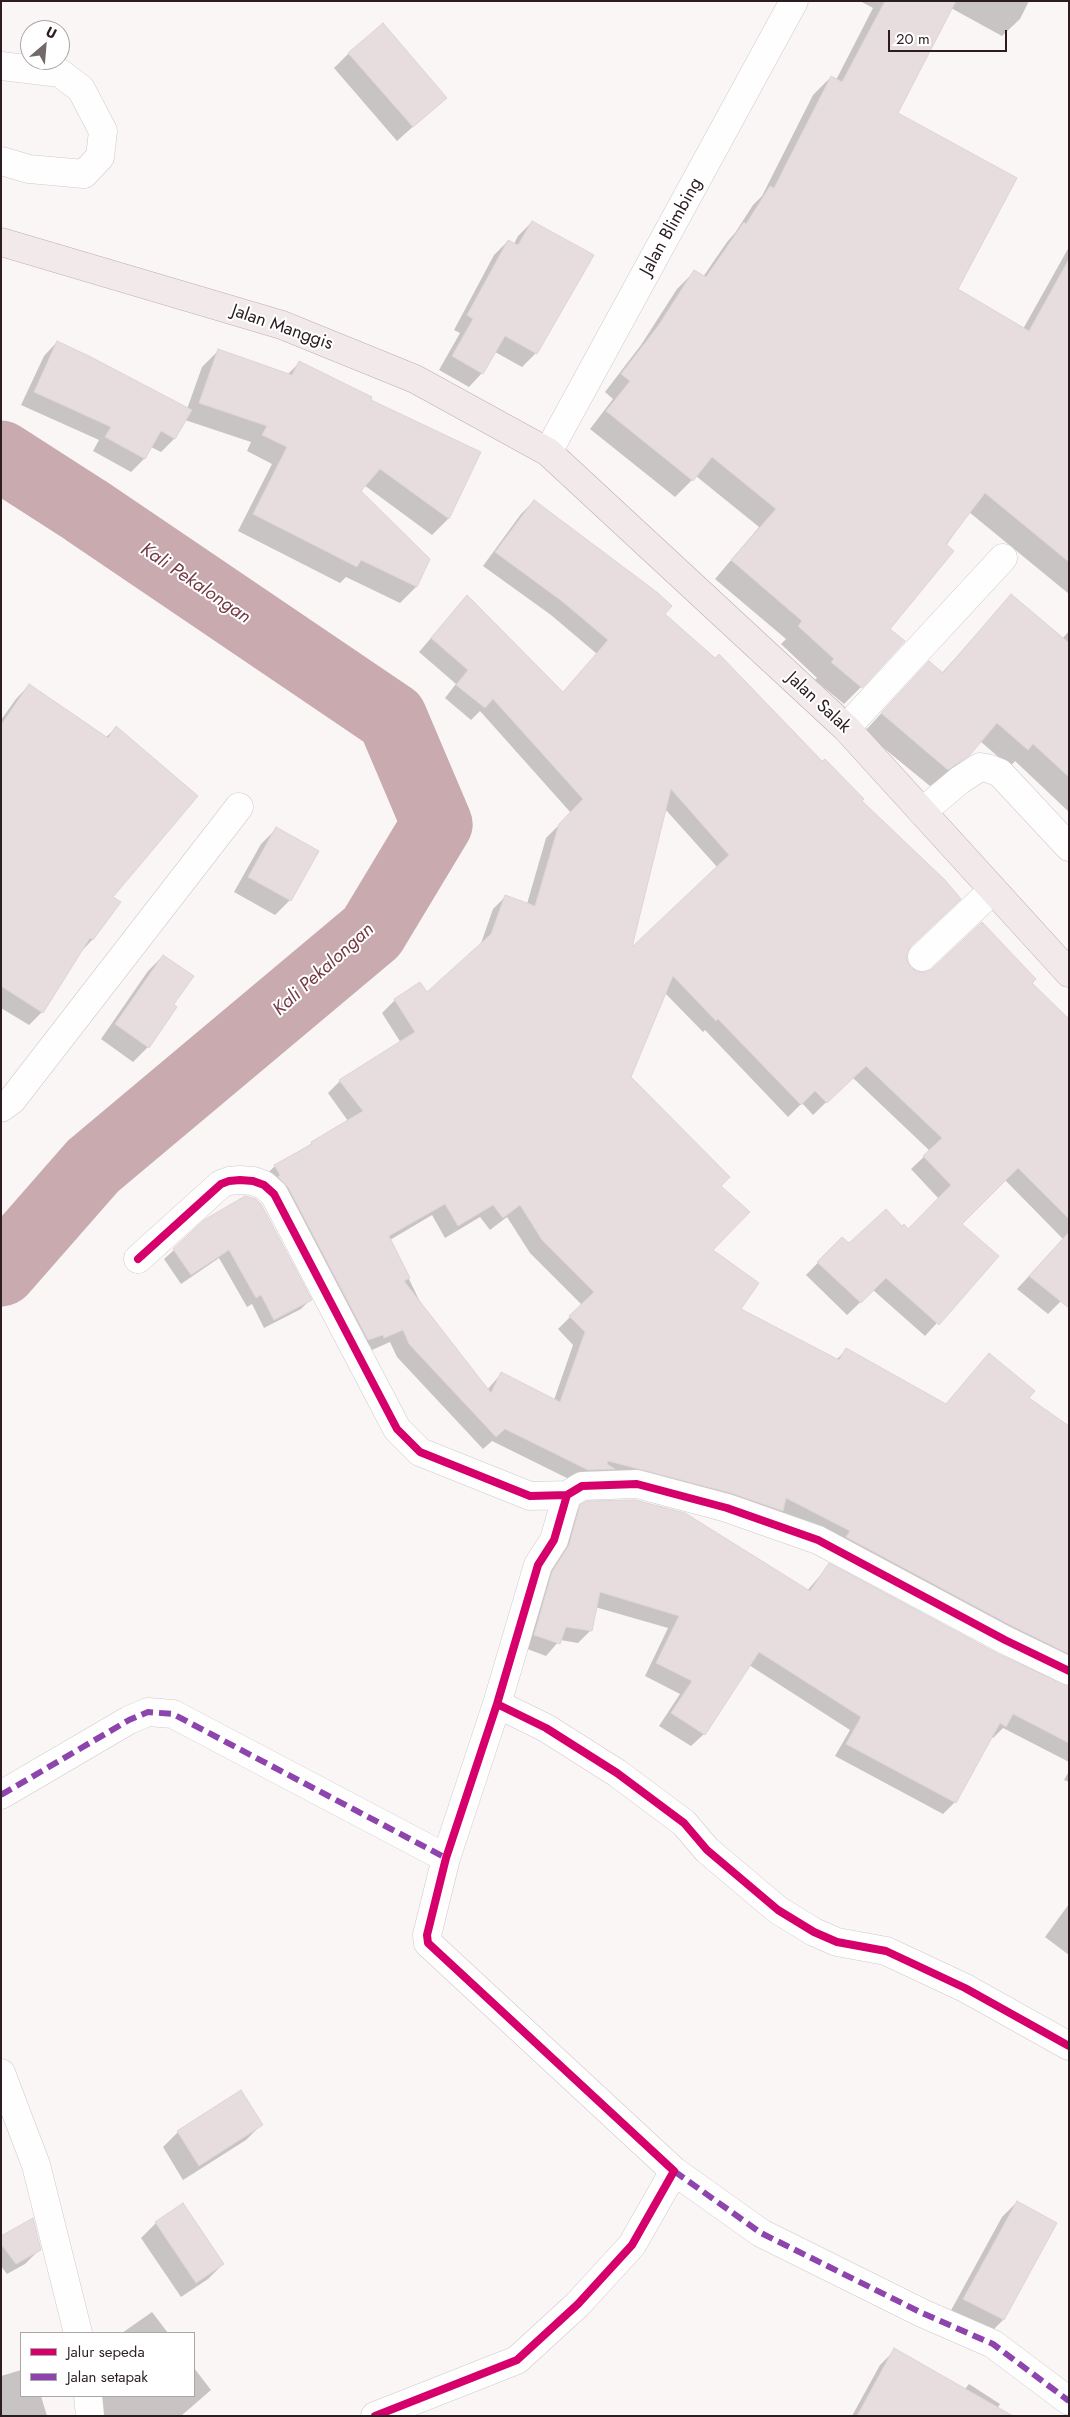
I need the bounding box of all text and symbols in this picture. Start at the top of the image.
north arrow [20,20,70,70]
scale bar [890,20,1009,52]
text: U [42,21,60,44]
text: 20 m [896,28,930,50]
street label: Jalan Blimbing [636,174,708,280]
street label: Jalan Manggis [228,301,336,355]
water label: Kali Pekalongan [136,539,254,629]
street label: Jalan Salak [781,668,855,738]
water label: Kali Pekalongan [269,919,379,1021]
legend [20,2332,195,2397]
text: Jalur sepeda [67,2341,145,2363]
text: Jalan setapak [67,2366,148,2388]

